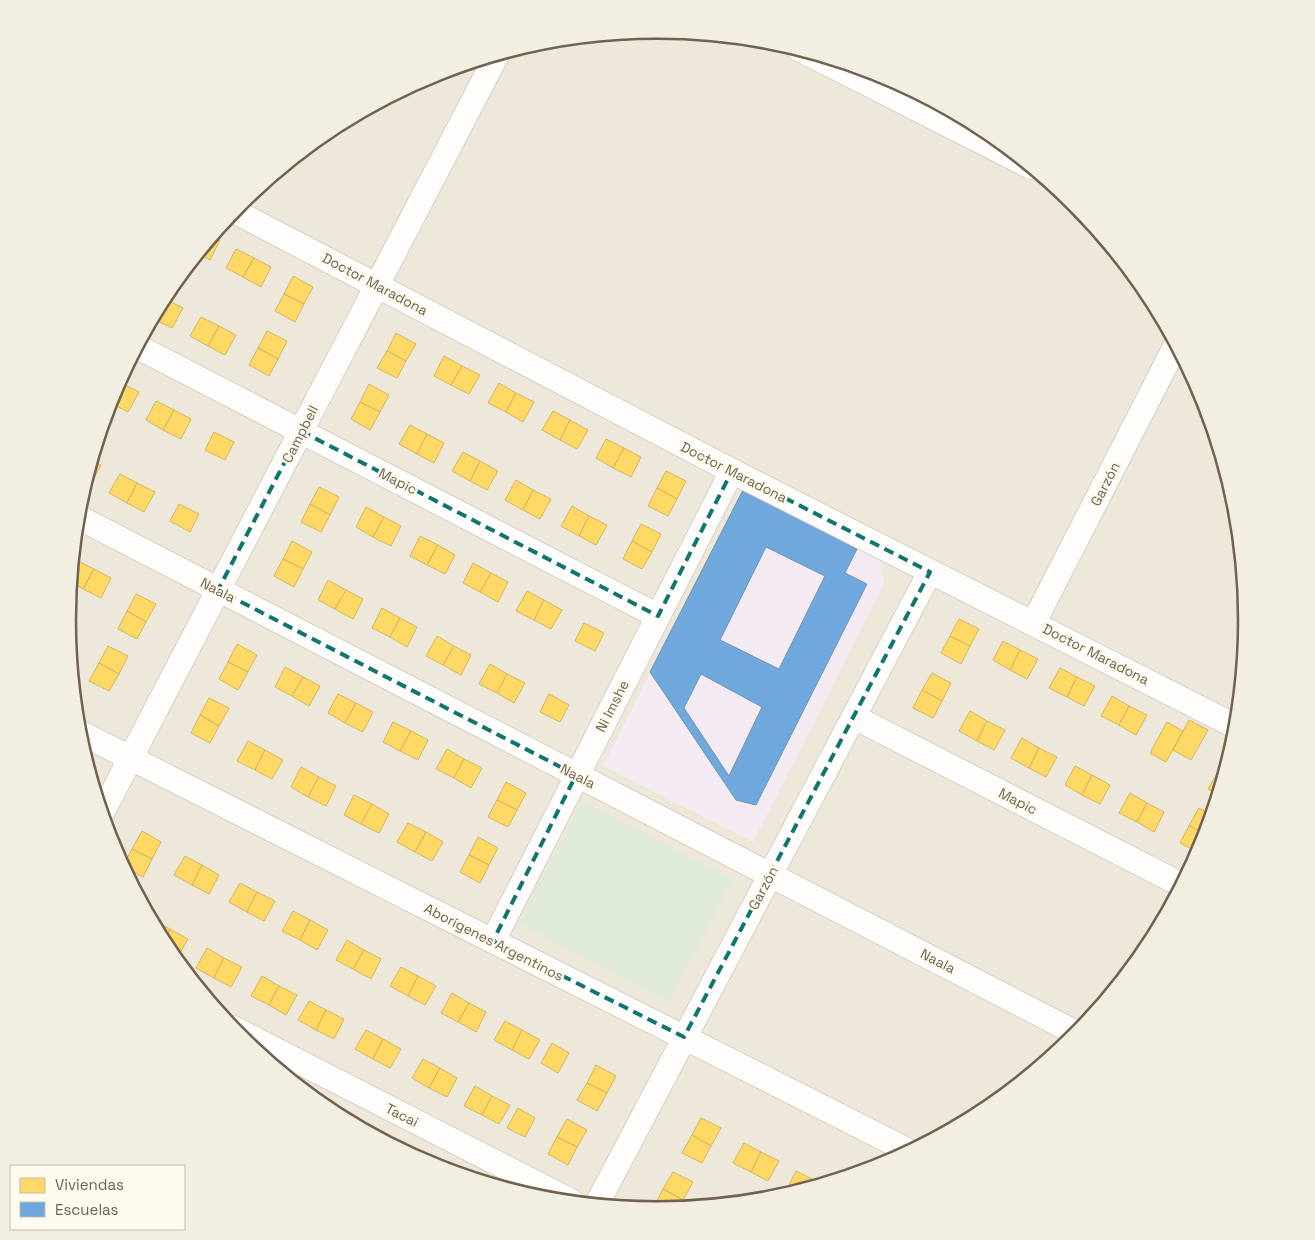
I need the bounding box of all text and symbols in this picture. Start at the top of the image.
street label: Doctor Maradona [319,249,431,319]
street label: Campbell [278,402,322,466]
street label: Doctor Maradona [678,437,790,507]
street label: Garzón [1086,459,1124,509]
street label: Mapic [376,464,420,498]
street label: Naala [197,574,239,606]
street label: Doctor Maradona [1040,619,1152,689]
street label: Ni Imshe [591,677,633,735]
street label: Naala [557,760,599,792]
street label: Mapic [996,784,1040,818]
street label: Garzón [744,863,782,913]
street label: Aborígenes Argentinos [421,899,567,985]
street label: Naala [917,945,959,977]
street label: Tacai [382,1099,422,1131]
legend [10,1165,185,1230]
text: Viviendas [55,1175,124,1194]
text: Escuelas [55,1200,119,1219]

